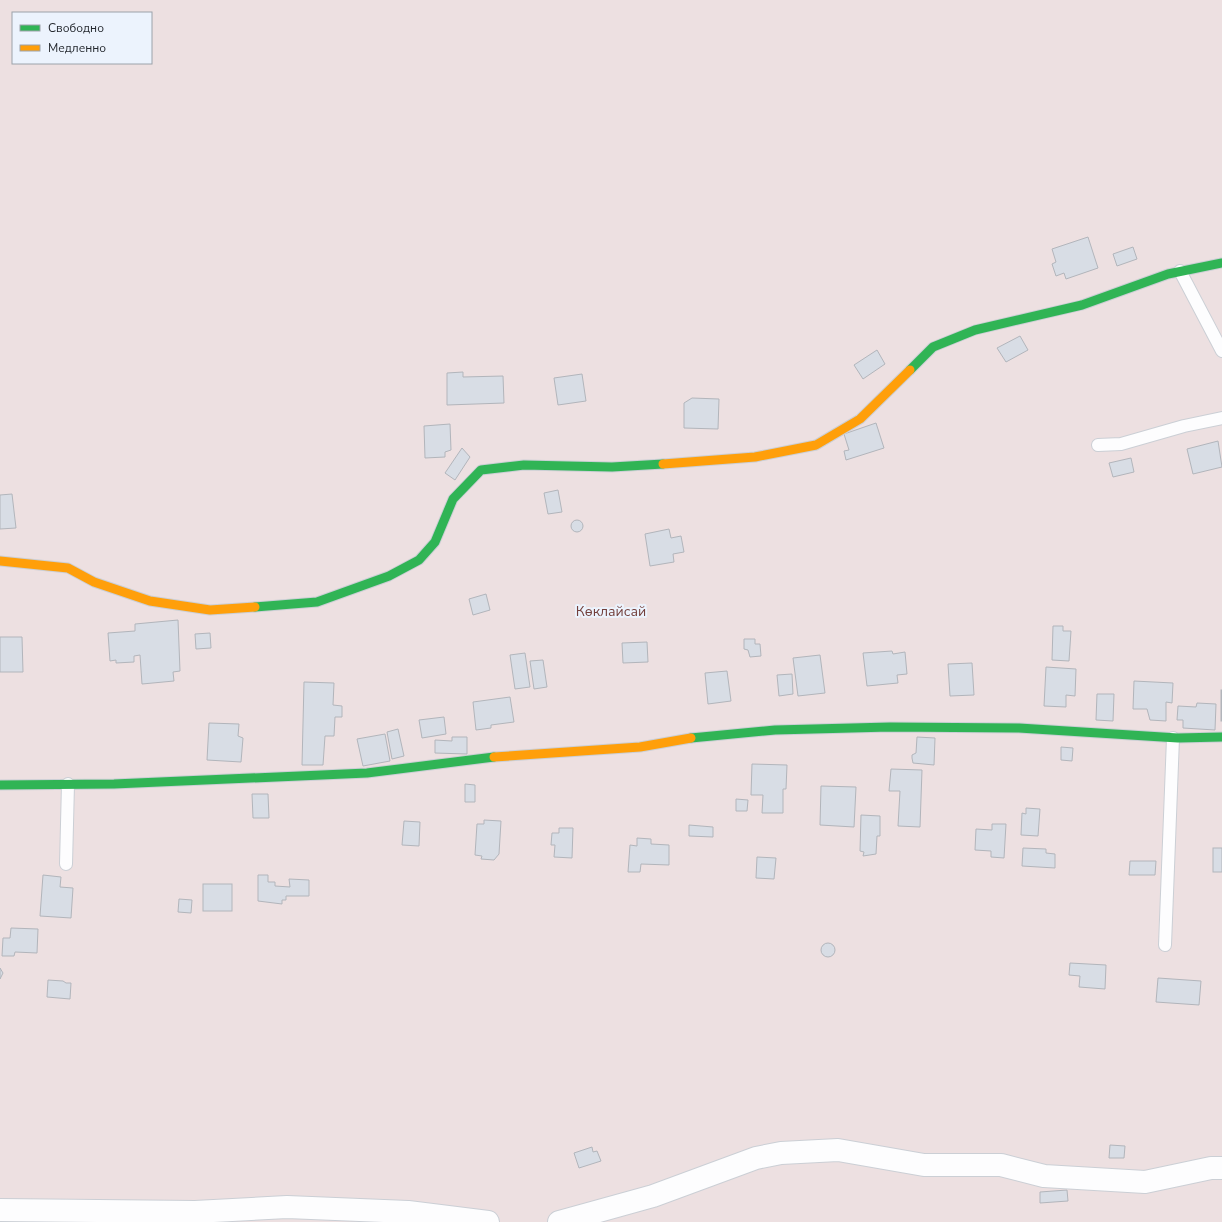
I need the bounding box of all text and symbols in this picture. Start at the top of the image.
legend [12,12,152,64]
text: Свободно [48,20,104,36]
text: Медленно [48,40,106,56]
park label: Көклайсай [576,602,646,621]

